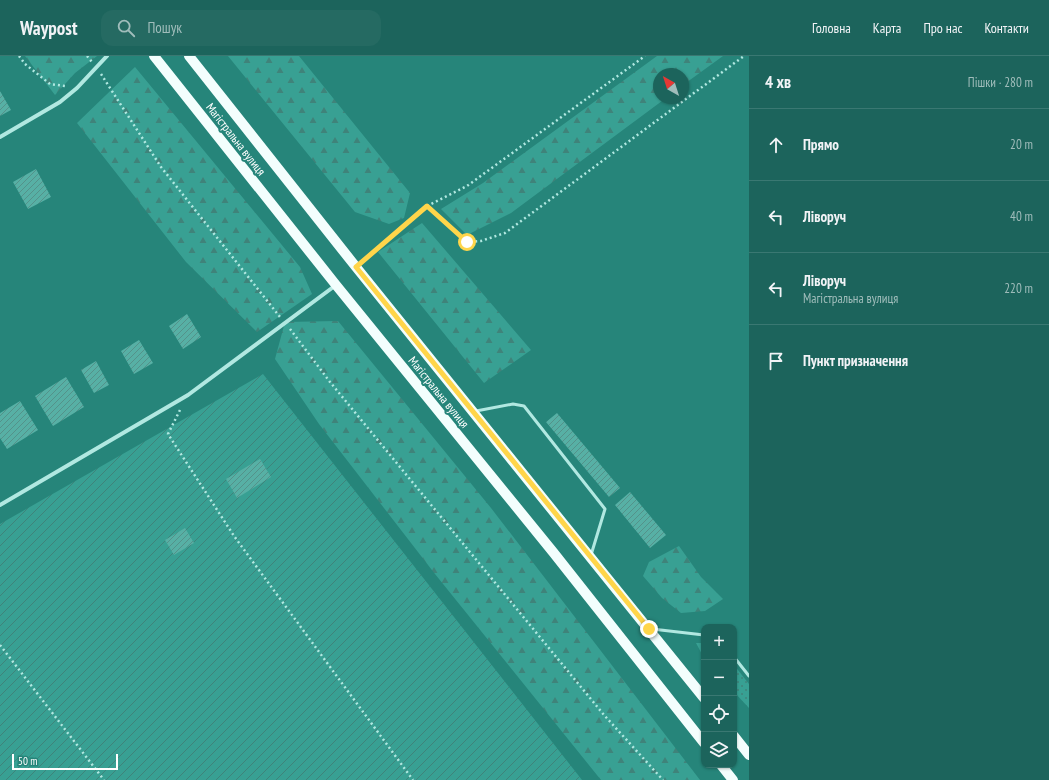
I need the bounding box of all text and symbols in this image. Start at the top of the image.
search box [101,10,381,46]
text: Waypost [20,16,77,40]
icon: search [115,17,137,39]
text: Пошук [147,18,182,37]
text: Головна [812,19,851,37]
text: Карта [873,19,901,37]
text: Про нас [923,19,963,37]
text: Контакти [985,19,1029,37]
north arrow [653,68,689,104]
text: 4 хв [765,71,791,93]
text: Пішки · 280 m [968,74,1033,91]
street label: Магістральна вулиця [203,100,269,179]
icon: ahead [765,134,787,156]
text: Прямо [803,135,839,154]
text: 20 m [1010,136,1033,153]
icon: left [765,206,787,228]
text: Ліворуч [803,207,846,226]
text: 40 m [1010,208,1033,225]
route start [458,233,476,251]
text: Ліворуч [803,271,846,290]
icon: left [765,278,787,300]
text: 220 m [1004,280,1033,297]
text: Магістральна вулиця [803,290,898,307]
icon: arrive [765,350,787,372]
text: Пункт призначення [803,351,908,370]
street label: Магістральна вулиця [406,353,473,431]
route end [640,620,658,638]
map controls [701,624,737,768]
button: + [701,624,737,660]
button: − [701,660,737,696]
button: locate [701,696,737,732]
button: layers [701,732,737,768]
scale bar [12,752,118,771]
text: 50 m [18,754,37,768]

